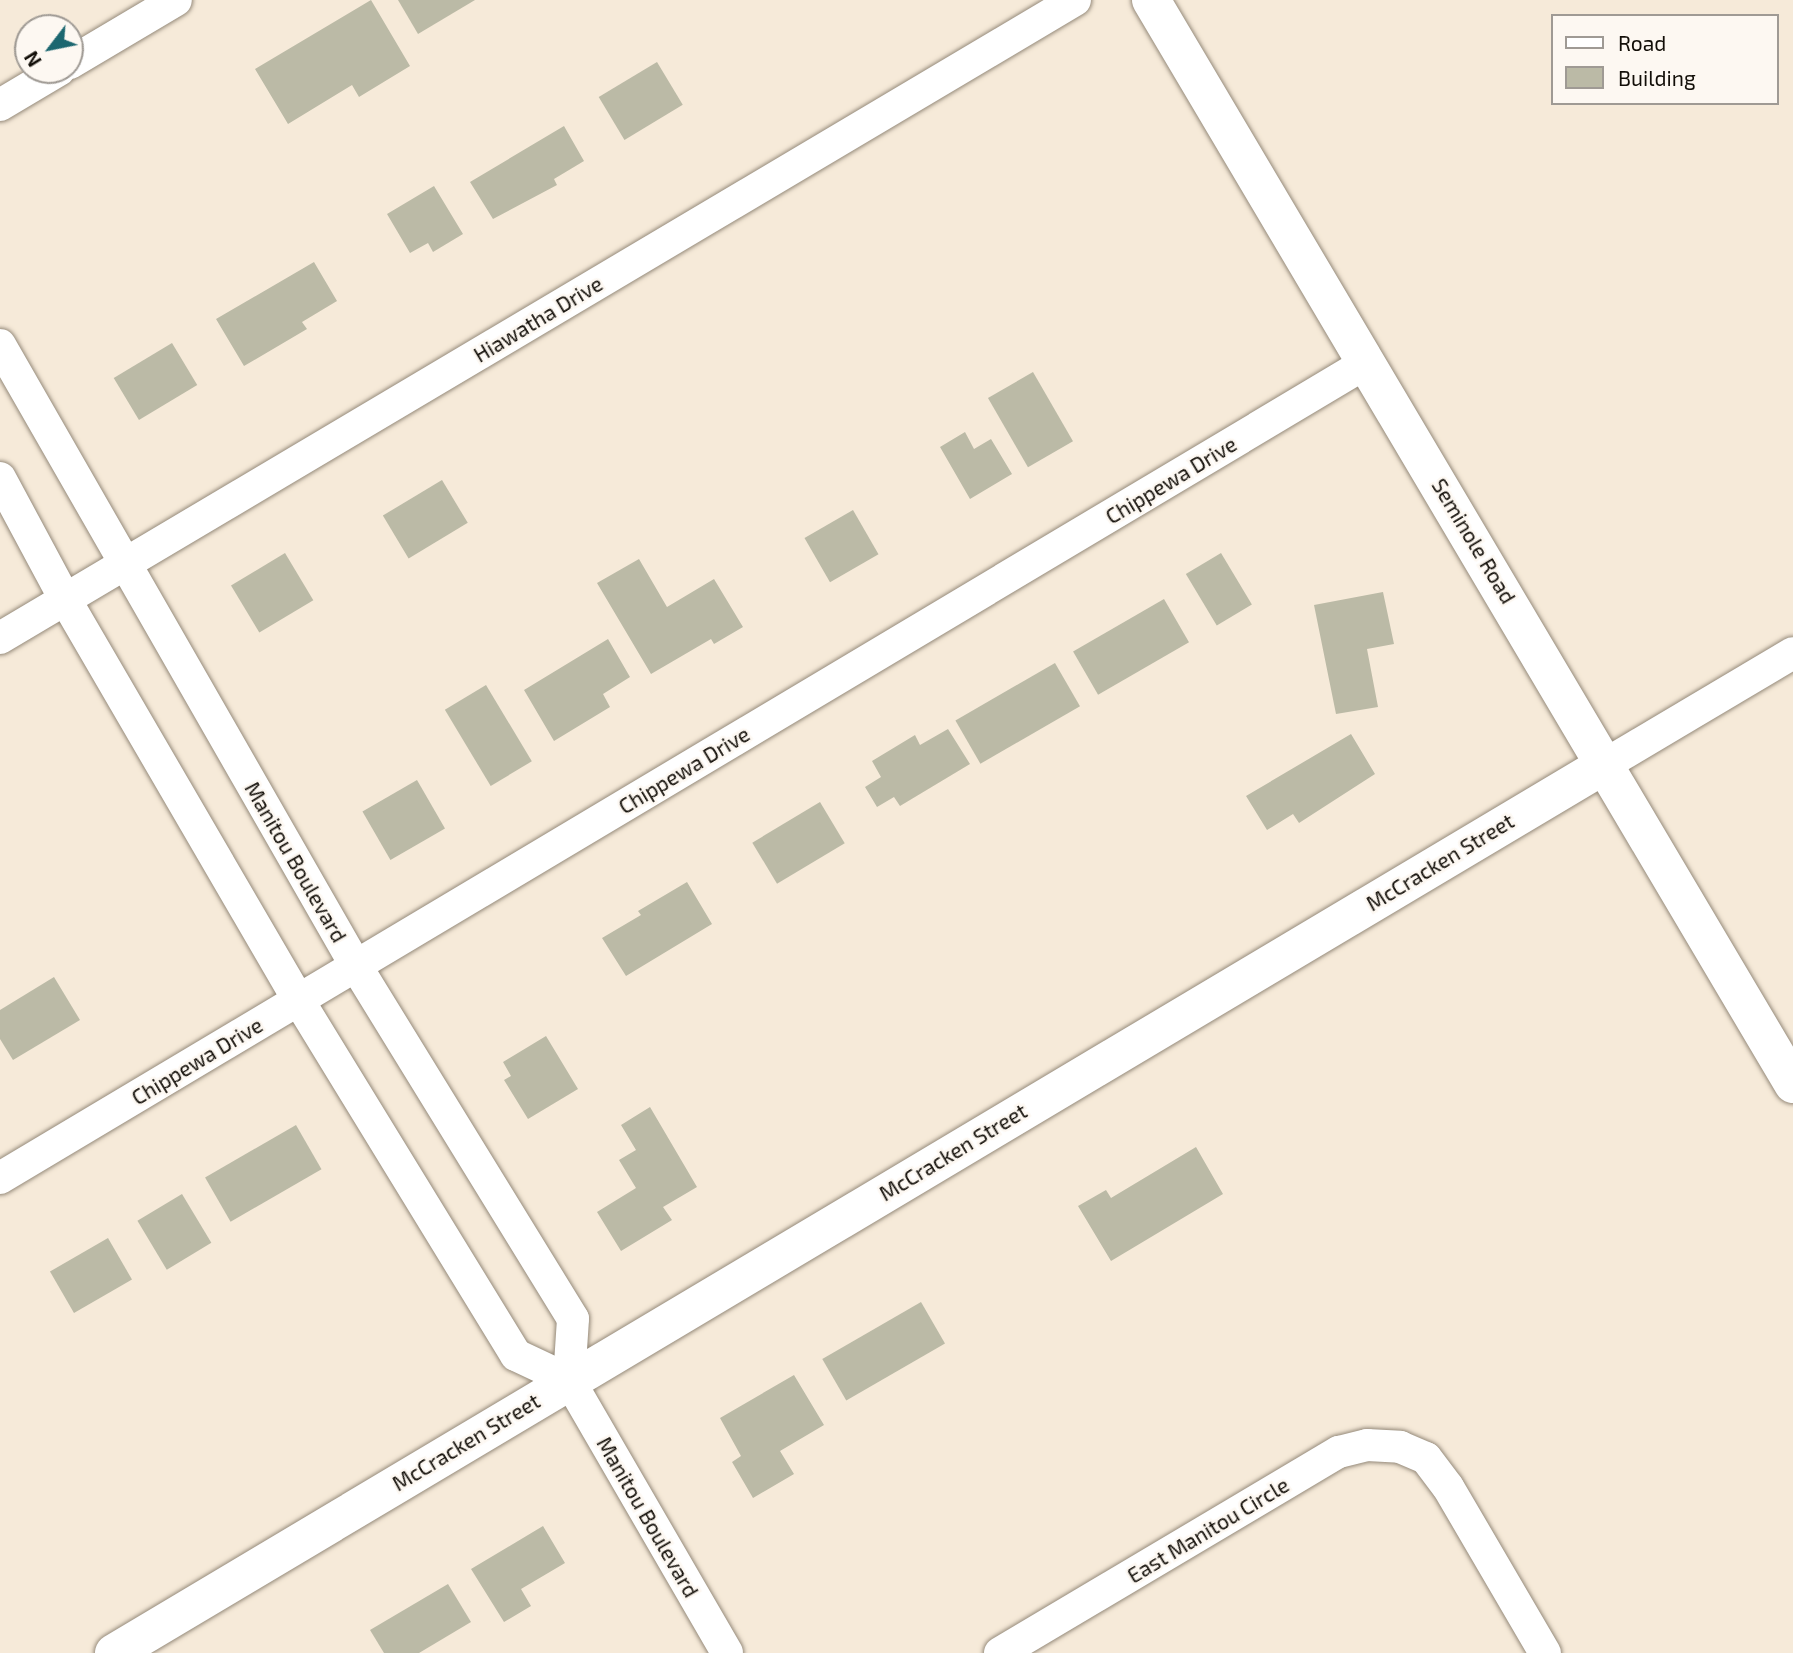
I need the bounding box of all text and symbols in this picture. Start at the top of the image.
north arrow [14,14,84,84]
legend [1552,14,1779,105]
text: Road [1618,30,1666,55]
text: N [19,47,46,71]
text: Building [1618,65,1696,90]
street label: Hiawatha Drive [469,271,607,367]
street label: Chippewa Drive [1101,431,1241,529]
street label: Seminole Road [1427,474,1521,608]
street label: Chippewa Drive [614,721,754,819]
street label: Manitou Boulevard [240,777,352,947]
street label: McCracken Street [1362,808,1518,916]
street label: Chippewa Drive [127,1012,267,1110]
street label: McCracken Street [875,1098,1031,1206]
street label: McCracken Street [388,1388,544,1496]
street label: Manitou Boulevard [592,1432,704,1602]
street label: East Manitou Circle [1123,1472,1293,1588]

